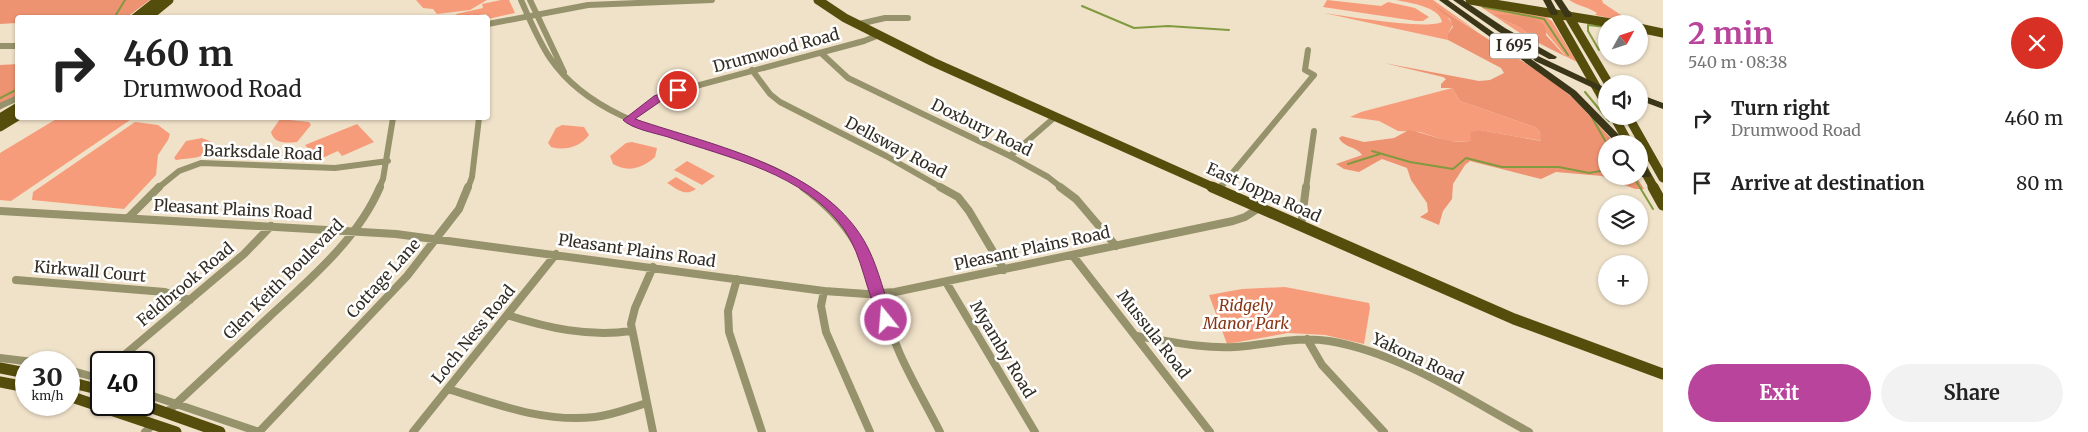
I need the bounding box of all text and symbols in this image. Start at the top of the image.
text: 2 min [1688,14,1773,52]
north arrow [1598,15,1648,65]
map controls [1598,15,1648,305]
button: close [2011,17,2063,69]
street label: Drumwood Road [711,23,842,76]
text: 460 m [123,32,233,76]
road number: I 695 [1490,34,1538,58]
icon: right [40,35,105,100]
text: 540 m · 08:38 [1688,52,1787,72]
pin [657,69,699,111]
text: Drumwood Road [123,75,302,103]
button: sound [1598,75,1648,125]
icon: arrive [664,76,692,104]
street label: Doxbury Road [928,94,1036,160]
text: Turn right [1731,96,1830,120]
icon: right [1688,104,1716,132]
text: 460 m [2004,106,2063,130]
street label: Dellsway Road [842,112,951,182]
text: Drumwood Road [1731,120,1861,140]
button: search [1598,135,1648,185]
street label: Barksdale Road [203,140,323,164]
street label: East Joppa Road [1204,158,1325,226]
icon: arrive [1688,169,1716,197]
text: Arrive at destination [1731,171,1925,195]
text: 80 m [2016,171,2063,195]
street label: Pleasant Plains Road [153,195,313,223]
button: layers [1598,195,1648,245]
street label: Glen Keith Boulevard [219,214,348,343]
street label: Pleasant Plains Road [952,222,1112,274]
street label: Pleasant Plains Road [557,229,717,271]
street label: Cottage Lane [342,234,424,322]
street label: Feldbrook Road [133,238,238,330]
button: + [1598,255,1648,305]
street label: Kirkwall Court [33,256,148,286]
street label: Loch Ness Road [427,280,519,387]
street label: Mussula Road [1113,286,1195,383]
position arrow [859,293,911,345]
park label: Ridgely Manor Park [1202,295,1289,333]
street label: Myamby Road [966,297,1040,402]
street label: Yakona Road [1368,328,1467,388]
speed limit sign: 40 [90,351,155,416]
text: 30 [32,361,63,393]
button: Exit [1688,364,1871,422]
button: Share [1881,364,2063,422]
text: km/h [32,388,63,403]

